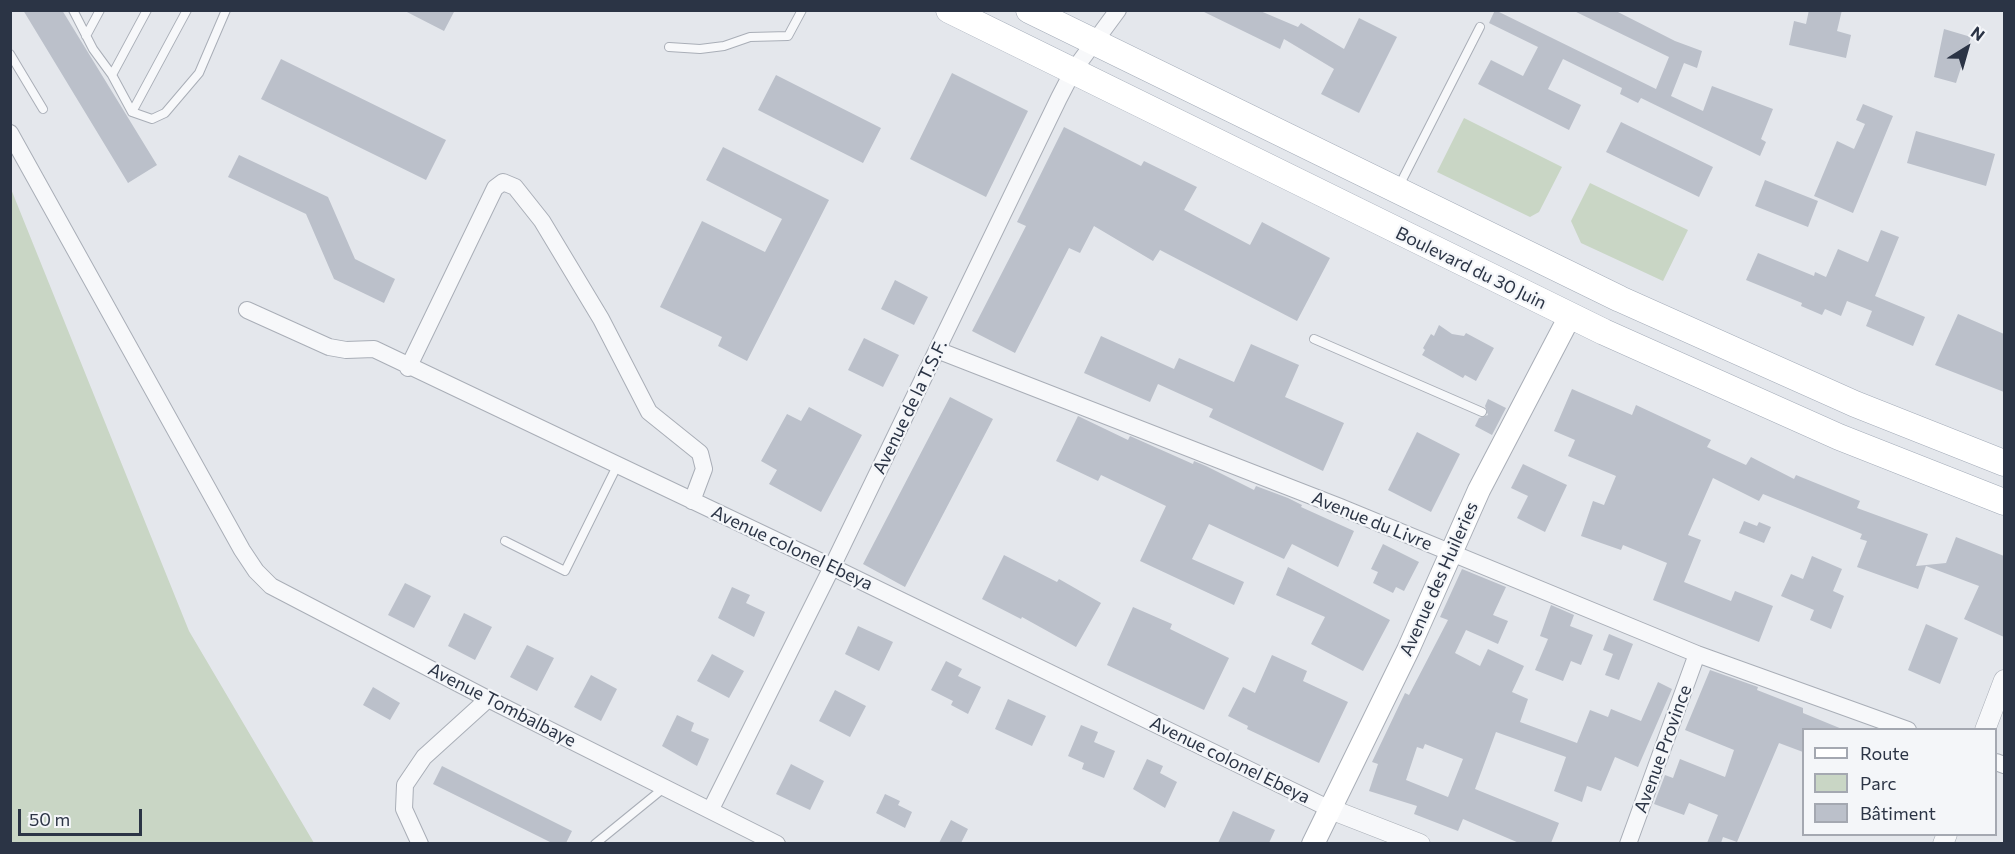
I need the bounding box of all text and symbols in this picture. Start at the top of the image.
north arrow [1937,18,1997,78]
text: N [1968,22,1989,44]
street label: Boulevard du 30 Juin [1392,222,1550,314]
street label: Avenue de la T.S.F. [868,336,952,478]
street label: Avenue du Livre [1309,487,1435,555]
street label: Avenue des Huileries [1395,498,1483,660]
street label: Avenue colonel Ebeya [708,501,876,595]
street label: Avenue Tombalbaye [424,658,580,752]
street label: Avenue Province [1630,682,1696,816]
street label: Avenue colonel Ebeya [1146,712,1314,808]
legend [1802,728,1997,836]
text: Route [1860,742,1909,764]
text: Parc [1860,772,1897,794]
scale bar [21,797,146,835]
text: Bâtiment [1860,802,1936,824]
text: 50 m [29,808,70,830]

